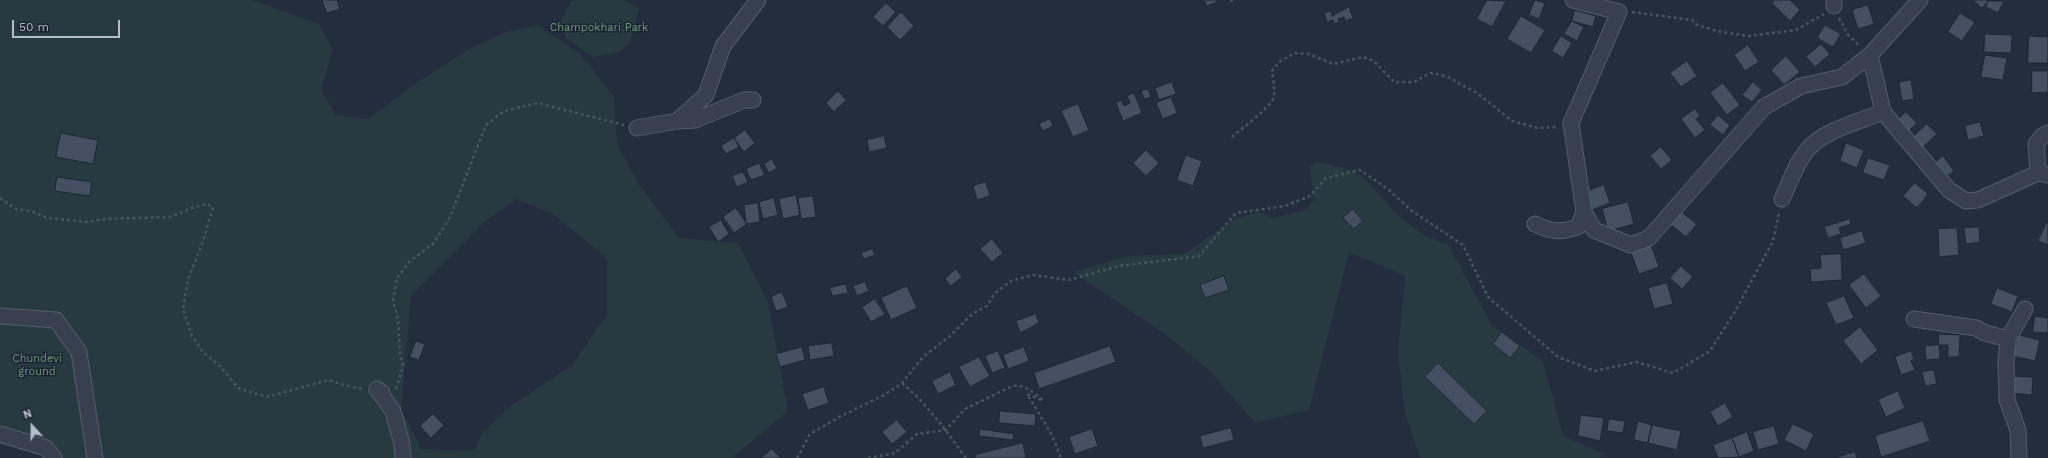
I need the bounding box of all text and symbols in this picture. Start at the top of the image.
scale bar [14,12,122,38]
text: 50 m [19,20,49,34]
park label: Champokhari Park [550,21,648,35]
park label: Chundevi ground [12,352,62,378]
north arrow [12,406,52,446]
text: N [21,407,34,422]

